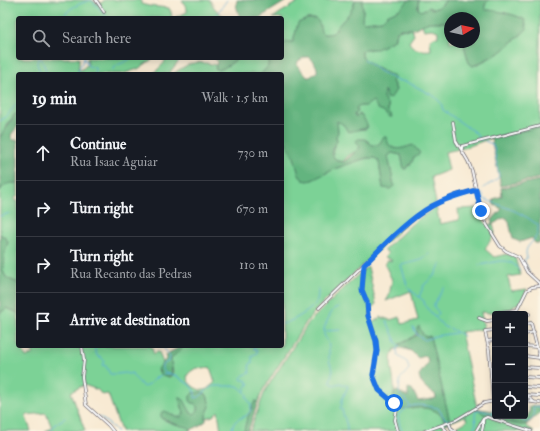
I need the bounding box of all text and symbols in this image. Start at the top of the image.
north arrow [444,12,480,48]
search box [16,16,284,60]
icon: search [30,27,52,49]
text: Search here [62,29,131,48]
text: 19 min [32,88,77,109]
text: Walk · 1.5 km [201,90,268,106]
text: Continue [70,135,126,154]
icon: ahead [32,142,54,164]
text: 730 m [238,145,268,161]
text: Rua Isaac Aguiar [70,154,158,170]
icon: right [32,198,54,220]
text: Turn right [70,199,133,218]
text: 670 m [236,201,268,217]
route end [472,202,490,220]
text: Turn right [70,247,133,266]
icon: right [32,254,54,276]
text: 110 m [239,257,268,273]
text: Rua Recanto das Pedras [70,266,192,282]
icon: arrive [32,310,54,332]
text: Arrive at destination [70,311,190,330]
map controls [492,311,528,419]
button: + [492,311,528,347]
button: − [492,347,528,383]
button: locate [492,383,528,419]
route start [385,394,403,412]

